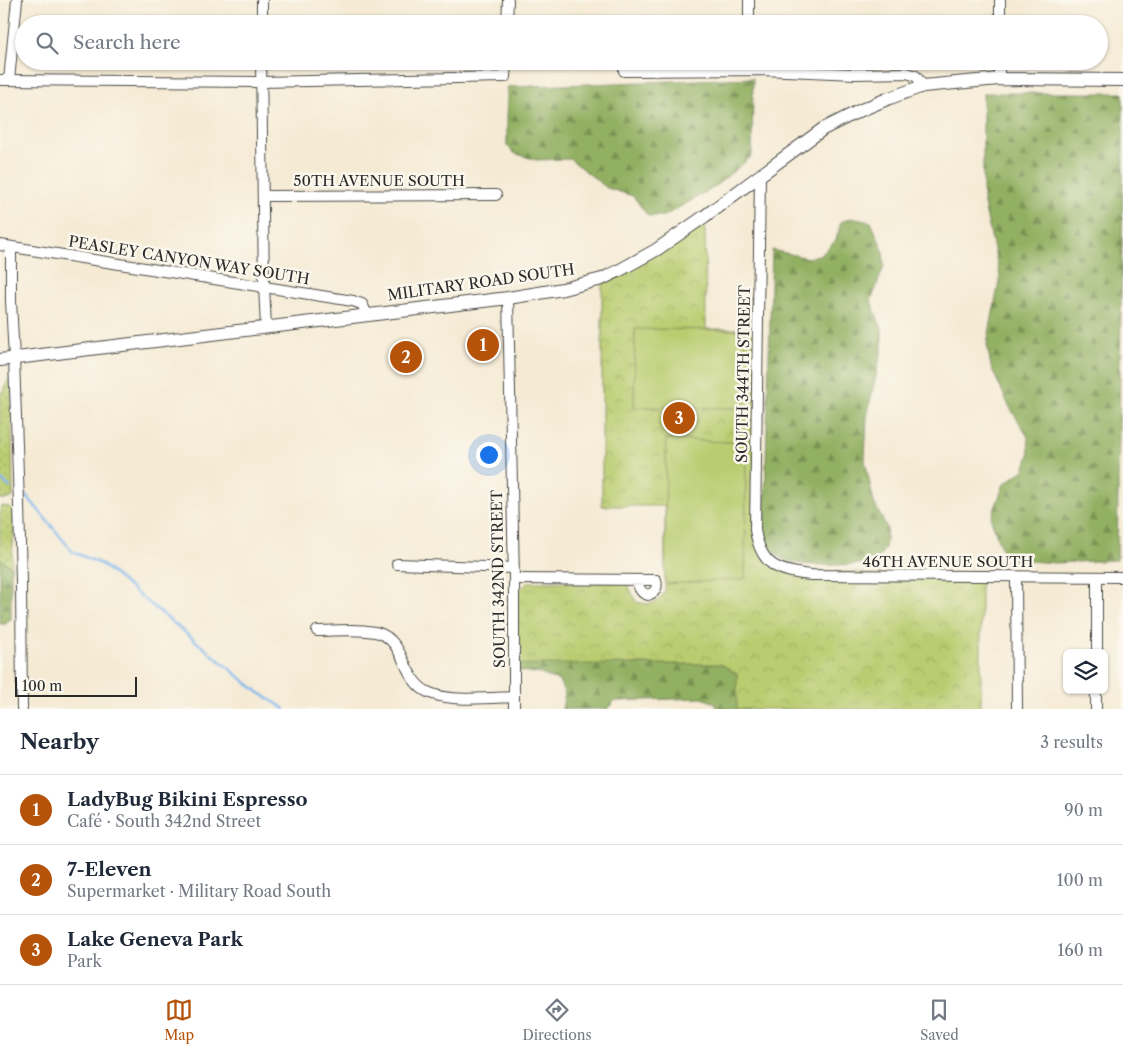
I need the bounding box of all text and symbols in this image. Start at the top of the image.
search box [15,15,1108,70]
icon: search [33,29,61,57]
text: Search here [73,31,181,54]
street label: 50TH AVENUE SOUTH [293,171,465,190]
street label: PEASLEY CANYON WAY SOUTH [67,232,311,288]
street label: MILITARY ROAD SOUTH [386,259,576,305]
street label: SOUTH 344TH STREET [732,284,754,463]
pin: 1 [467,326,499,364]
pin: 2 [390,338,422,376]
pin: 3 [663,399,695,437]
your location [476,442,502,468]
street label: SOUTH 342ND STREET [487,489,509,668]
street label: 46TH AVENUE SOUTH [863,552,1034,571]
map controls [1063,649,1108,694]
button: layers [1063,649,1108,694]
scale bar [15,674,138,697]
text: 100 m [22,677,62,695]
text: Nearby [20,729,99,754]
text: 3 results [1040,732,1103,752]
text: LadyBug Bikini Espresso [67,788,308,811]
text: 1 [32,800,40,820]
text: 90 m [1064,800,1103,820]
text: Café · South 342nd Street [67,811,261,831]
text: 7-Eleven [67,858,152,881]
text: 2 [31,870,41,890]
text: 100 m [1057,870,1103,890]
text: Supermarket · Military Road South [67,881,331,901]
text: Lake Geneva Park [67,928,243,951]
text: 3 [31,940,41,960]
text: 160 m [1058,940,1103,960]
text: Park [67,951,102,971]
tab: Map [164,996,194,1044]
tab: Directions [522,996,592,1044]
tab: Saved [920,996,959,1044]

